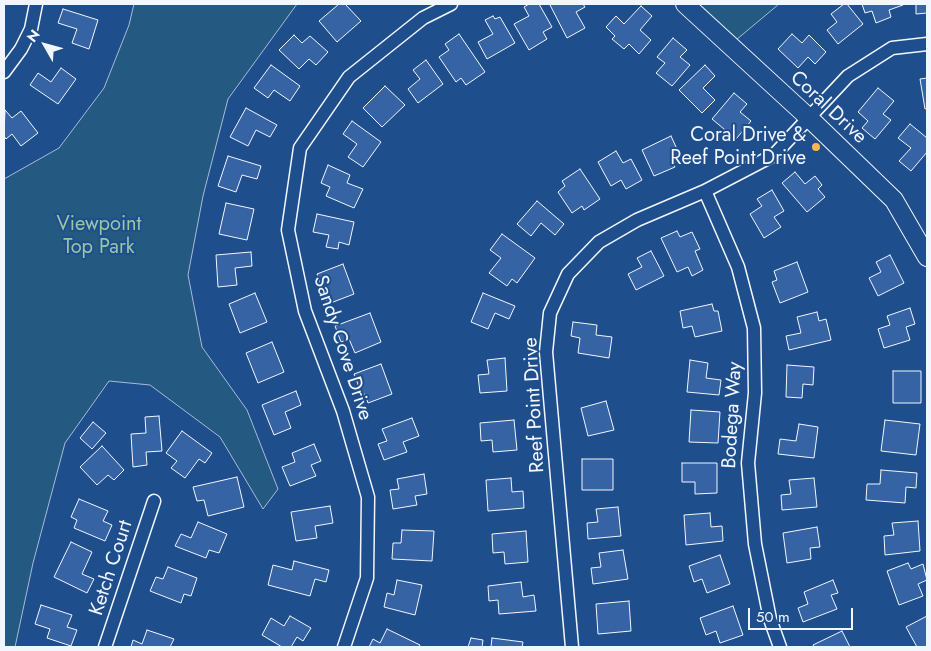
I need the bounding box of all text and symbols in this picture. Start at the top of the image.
north arrow [20,20,70,70]
text: N [22,25,44,46]
street label: Coral Drive [785,66,871,150]
place label: Coral Drive & Reef Point Drive [670,124,806,171]
marker: Coral Drive & Reef Point Drive [810,141,822,153]
park label: Viewpoint Top Park [57,213,141,260]
street label: Sandy Cove Drive [307,273,377,423]
street label: Reef Point Drive [519,337,551,473]
street label: Bodega Way [718,361,748,469]
street label: Ketch Court [85,517,139,619]
scale bar [751,598,856,630]
text: 50 m [756,606,790,628]

